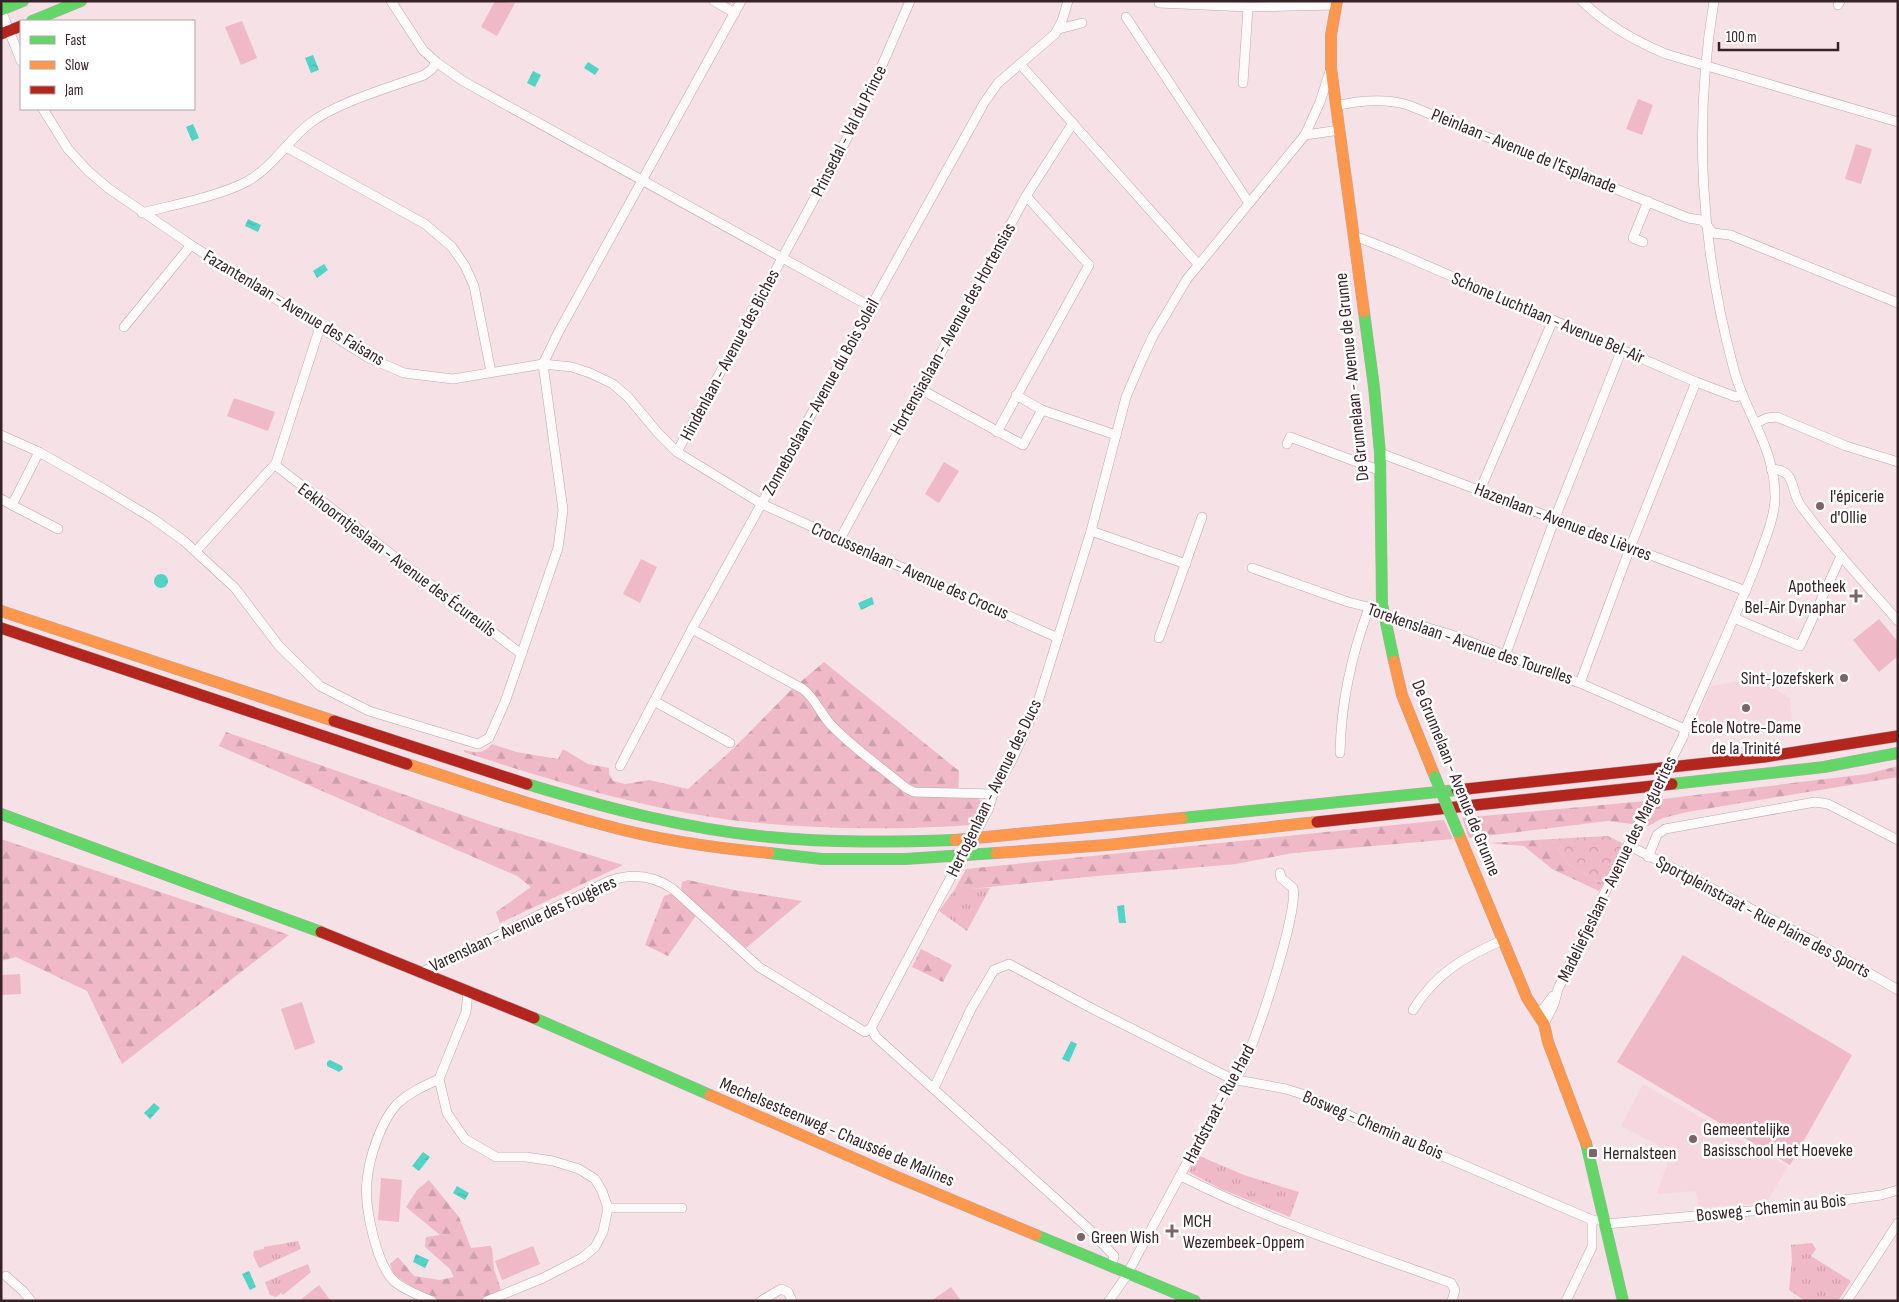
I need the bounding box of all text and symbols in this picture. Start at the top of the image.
legend [20,20,195,110]
scale bar [1719,20,1838,52]
text: 100 m [1726,28,1757,47]
text: Fast [65,31,87,50]
text: Slow [65,56,89,75]
street label: Prinsedal - Val du Prince [807,62,891,200]
text: Jam [64,81,83,100]
street label: Pleinlaan - Avenue de l'Esplanade [1428,104,1620,198]
street label: Hortensiaslaan - Avenue des Hortensias [886,219,1020,439]
street label: Fazantenlaan - Avenue des Faisans [200,246,388,370]
street label: Hindenlaan - Avenue des Biches [676,266,784,444]
street label: Schone Luchtlaan - Avenue Bel-Air [1448,268,1648,368]
street label: De Grunnelaan - Avenue de Grunne [1331,272,1373,482]
street label: Zonneboslaan - Avenue du Bois Soleil [758,295,884,499]
street label: Hazenlaan - Avenue des Lièvres [1471,478,1655,566]
street label: Eekhoorntjeslaan - Avenue des Écureuils [294,479,500,641]
place label: l'épicerie d'Ollie [1830,486,1884,528]
marker: l'épicerie d'Ollie [1814,500,1826,512]
street label: Crocussenlaan - Avenue des Crocus [808,518,1012,624]
place label: Apotheek Bel-Air Dynaphar [1744,576,1846,618]
marker: Apotheek Bel-Air Dynaphar [1850,590,1862,602]
street label: Torekenslaan - Avenue des Tourelles [1365,599,1575,689]
place label: Sint-Jozefskerk [1741,668,1834,689]
marker: Sint-Jozefskerk [1838,672,1850,684]
street label: De Grunnelaan - Avenue de Grunne [1407,677,1505,879]
street label: Hertogenlaan - Avenue des Ducs [942,696,1046,880]
marker: École Notre-Dame de la Trinité [1740,702,1752,714]
place label: École Notre-Dame de la Trinité [1691,717,1801,759]
street label: Madeliefjeslaan - Avenue des Marguerites [1553,753,1681,985]
street label: Sportpleinstraat - Rue Plaine des Sports [1652,851,1874,983]
street label: Varenslaan - Avenue des Fougères [426,871,620,977]
street label: Hardstraat - Rue Hard [1179,1041,1259,1167]
street label: Mechelsesteenweg - Chaussée de Malines [717,1073,957,1191]
street label: Bosweg - Chemin au Bois [1300,1086,1446,1164]
place label: Gemeentelijke Basisschool Het Hoeveke [1703,1119,1853,1161]
marker: Gemeentelijke Basisschool Het Hoeveke [1687,1133,1699,1145]
place label: Hernalsteen [1603,1143,1677,1164]
marker: Hernalsteen [1587,1147,1599,1159]
street label: Bosweg - Chemin au Bois [1695,1190,1847,1226]
place label: MCH Wezembeek-Oppem [1183,1211,1305,1253]
marker: MCH Wezembeek-Oppem [1165,1224,1179,1238]
place label: Green Wish [1091,1227,1159,1248]
marker: Green Wish [1075,1231,1087,1243]

